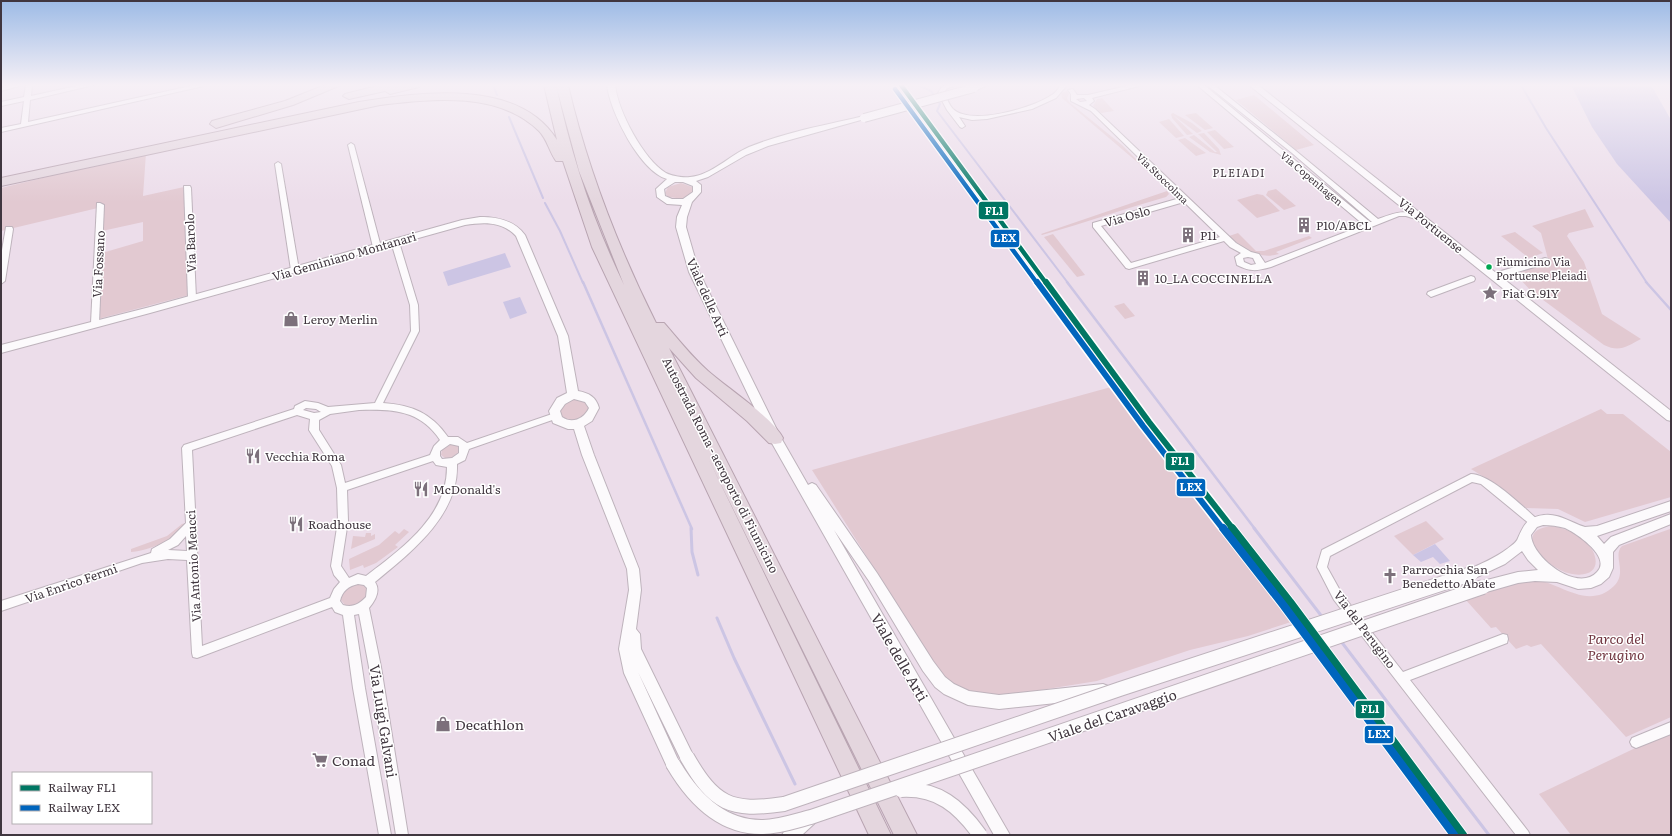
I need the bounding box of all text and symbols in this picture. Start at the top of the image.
street label: Via Copenhagen [1277,147,1347,209]
street label: Via Stoccolma [1133,149,1193,207]
district label: PLEIADI [1212,164,1266,180]
street label: Via Portuense [1395,193,1467,257]
line badge: FL1 [978,201,1009,220]
street label: Via Oslo [1102,201,1152,231]
text: FL1 [985,202,1004,218]
street label: Via Barolo [180,213,200,273]
building icon: P10/ABCL [1295,216,1313,234]
place label: P10/ABCL [1316,216,1372,234]
building icon: P11 [1179,226,1197,244]
place label: P11 [1200,226,1217,244]
street label: Via Geminiano Montanari [270,227,418,285]
line badge: LEX [990,229,1020,248]
text: LEX [994,229,1017,245]
street label: Via Fossano [87,230,109,298]
place label: Fiumicino Via Portuense Pleiadi [1496,253,1587,283]
street label: Viale delle Arti [683,255,733,339]
marker: Fiumicino Via Portuense Pleiadi [1484,262,1494,272]
building icon: 10_LA COCCINELLA [1134,269,1152,287]
place label: 10_LA COCCINELLA [1155,269,1272,287]
place icon: Fiat G.91Y [1481,284,1499,302]
place label: Fiat G.91Y [1502,284,1560,302]
shop icon: Leroy Merlin [282,310,300,328]
place label: Leroy Merlin [303,310,378,328]
street label: Autostrada Roma - aeroporto di Fiumicino [658,354,784,576]
restaurant icon: Vecchia Roma [244,447,262,465]
place label: Vecchia Roma [265,447,345,465]
line badge: FL1 [1165,452,1195,471]
text: FL1 [1171,452,1190,468]
line badge: LEX [1176,478,1206,497]
text: LEX [1180,478,1203,494]
restaurant icon: McDonald's [412,480,430,498]
place label: McDonald's [433,480,501,498]
street label: Via Antonio Meucci [181,509,205,623]
restaurant icon: Roadhouse [287,515,305,533]
place label: Roadhouse [308,515,371,533]
street label: Via Enrico Fermi [23,559,119,607]
place label: Parrocchia San Benedetto Abate [1402,560,1495,592]
church icon: Parrocchia San Benedetto Abate [1381,567,1399,585]
street label: Via del Perugino [1330,586,1400,672]
street label: Viale delle Arti [867,609,934,705]
park label: Parco del Perugino [1587,628,1645,664]
street label: Via Luigi Galvani [365,663,403,779]
street label: Viale del Caravaggio [1045,684,1179,746]
line badge: FL1 [1355,700,1385,719]
text: FL1 [1361,700,1380,716]
place label: Decathlon [455,714,524,734]
shop icon: Decathlon [434,715,452,733]
line badge: LEX [1364,725,1394,744]
text: LEX [1368,725,1391,741]
place label: Conad [332,750,376,770]
supermarket icon: Conad [311,751,329,769]
legend [12,772,152,824]
text: Railway FL1 [48,778,116,796]
text: Railway LEX [48,798,120,816]

